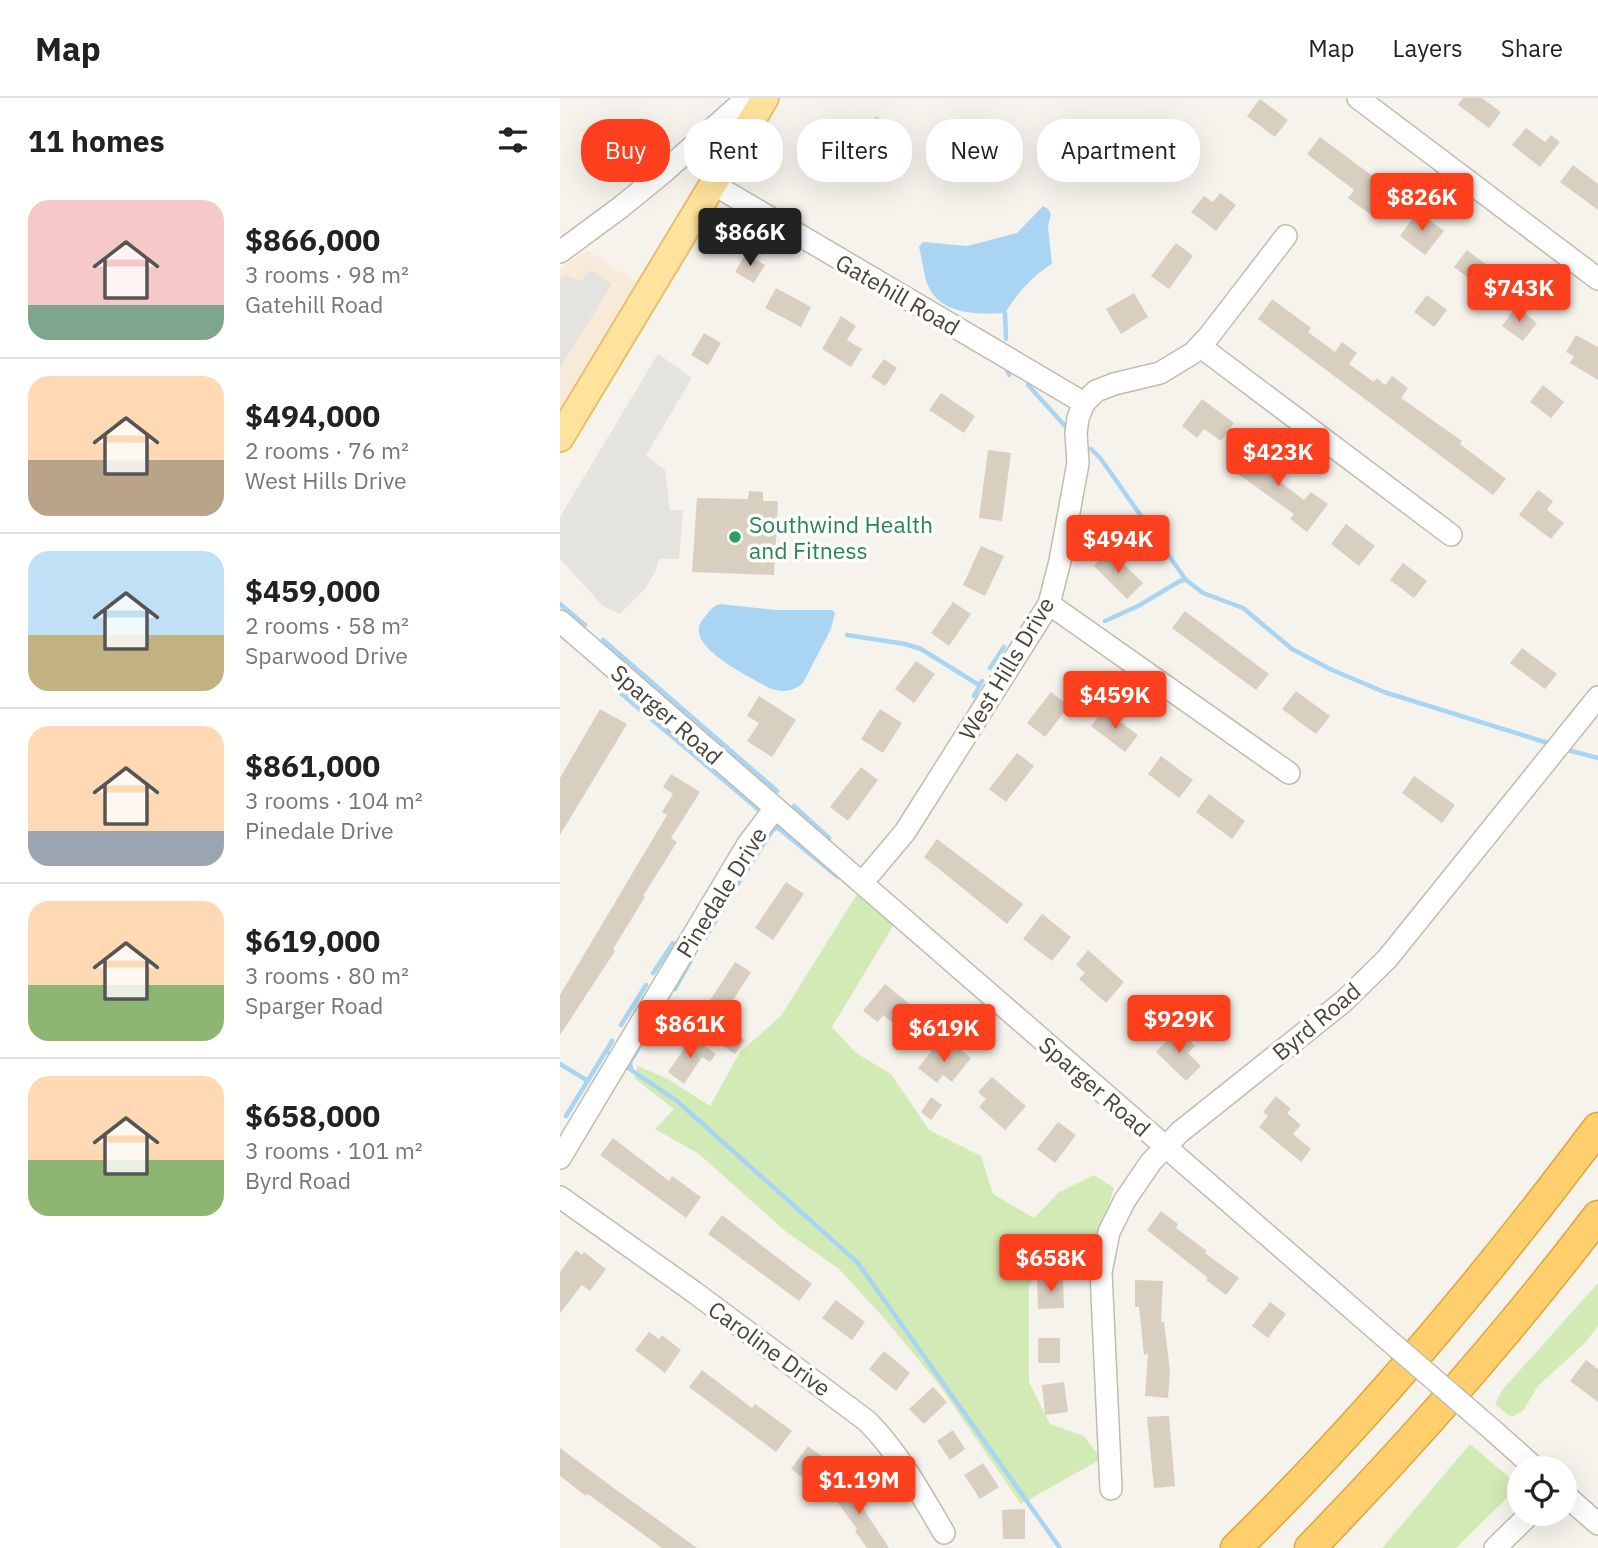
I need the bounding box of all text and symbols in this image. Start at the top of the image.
text: Map [35,27,101,70]
text: Map [1308,32,1355,64]
text: Layers [1393,32,1463,64]
text: Share [1501,32,1563,64]
chip: Buy [581,119,670,182]
chip: Rent [684,119,783,182]
chip: Filters [797,119,912,182]
chip: New [926,119,1023,182]
chip: Apartment [1037,119,1200,182]
text: 11 homes [28,121,165,160]
icon: filters [494,121,532,159]
pin: $826K [1373,174,1471,233]
text: $826K [1386,181,1458,211]
pin: $866K [701,208,799,268]
text: $866K [714,216,786,246]
text: $866,000 [245,220,380,259]
icon: home [84,228,168,312]
street label: Gatehill Road [831,246,965,342]
text: 3 rooms · 98 m² [245,259,409,289]
pin: $743K [1470,264,1568,324]
text: $743K [1483,272,1555,302]
text: Gatehill Road [245,289,383,319]
text: $494,000 [245,396,380,435]
icon: home [84,404,168,488]
pin: $423K [1229,428,1327,488]
text: 2 rooms · 76 m² [245,435,409,465]
text: $423K [1242,436,1314,466]
text: West Hills Drive [245,465,407,495]
place label: Southwind Health and Fitness [749,509,933,565]
pin: $494K [1069,516,1167,575]
text: $494K [1082,523,1154,553]
marker: Southwind Health and Fitness [727,529,743,545]
text: $459,000 [245,571,380,610]
icon: home [84,579,168,663]
street label: West Hills Drive [951,591,1061,745]
text: 2 rooms · 58 m² [245,610,409,640]
text: Sparwood Drive [245,640,408,670]
street label: Sparger Road [605,657,729,771]
pin: $459K [1066,672,1164,731]
text: $459K [1079,679,1151,709]
text: $861,000 [245,746,380,785]
icon: home [84,754,168,838]
text: 3 rooms · 104 m² [245,785,423,815]
text: Pinedale Drive [245,815,394,845]
street label: Pinedale Drive [669,821,773,963]
text: $619,000 [245,921,380,960]
icon: home [84,929,168,1013]
text: 3 rooms · 80 m² [245,960,409,990]
street label: Byrd Road [1266,975,1366,1067]
text: Sparger Road [245,990,383,1020]
pin: $929K [1130,996,1228,1055]
pin: $861K [641,1000,739,1060]
text: $929K [1143,1003,1215,1033]
pin: $619K [895,1004,993,1064]
text: $861K [654,1008,726,1038]
text: $619K [908,1012,980,1042]
street label: Sparger Road [1033,1029,1157,1143]
text: $658,000 [245,1096,380,1135]
icon: home [84,1104,168,1188]
text: 3 rooms · 101 m² [245,1135,423,1165]
text: Byrd Road [245,1165,351,1195]
pin: $658K [1002,1234,1100,1294]
text: $658K [1015,1242,1087,1272]
street label: Caroline Drive [703,1293,837,1403]
pin: $1.19M [802,1456,916,1516]
map controls [1507,1456,1577,1526]
button: locate [1507,1456,1577,1526]
text: $1.19M [818,1464,900,1494]

